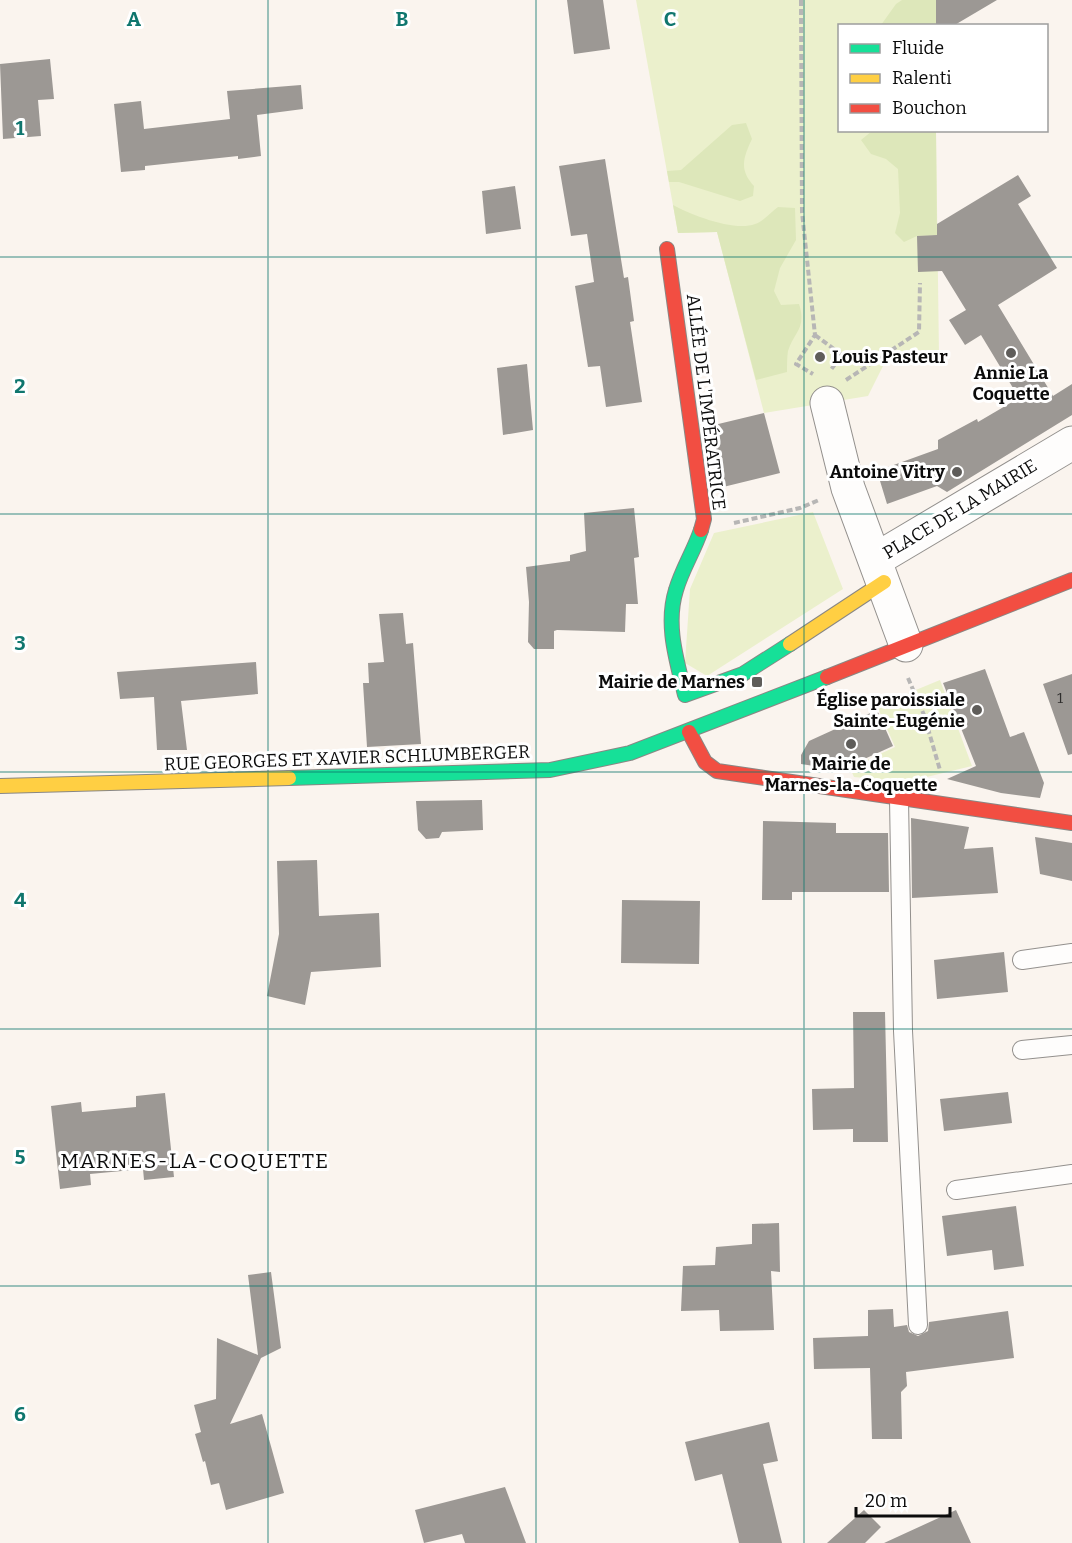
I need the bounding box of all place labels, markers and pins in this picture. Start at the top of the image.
place label: Louis Pasteur [832,346,948,368]
marker: Annie La Coquette [1004,346,1018,360]
marker: Louis Pasteur [813,350,827,364]
place label: Annie La Coquette [972,362,1050,405]
place label: Antoine Vitry [829,461,946,483]
marker: Antoine Vitry [950,465,964,479]
place label: Mairie de Marnes [598,671,745,693]
marker: Mairie de Marnes [750,675,764,689]
place label: Église paroissiale Sainte-Eugénie [817,688,965,732]
marker: Église paroissiale Sainte-Eugénie [970,703,984,717]
marker: Mairie de Marnes-la-Coquette [844,737,858,751]
place label: Mairie de Marnes-la-Coquette [765,753,938,796]

